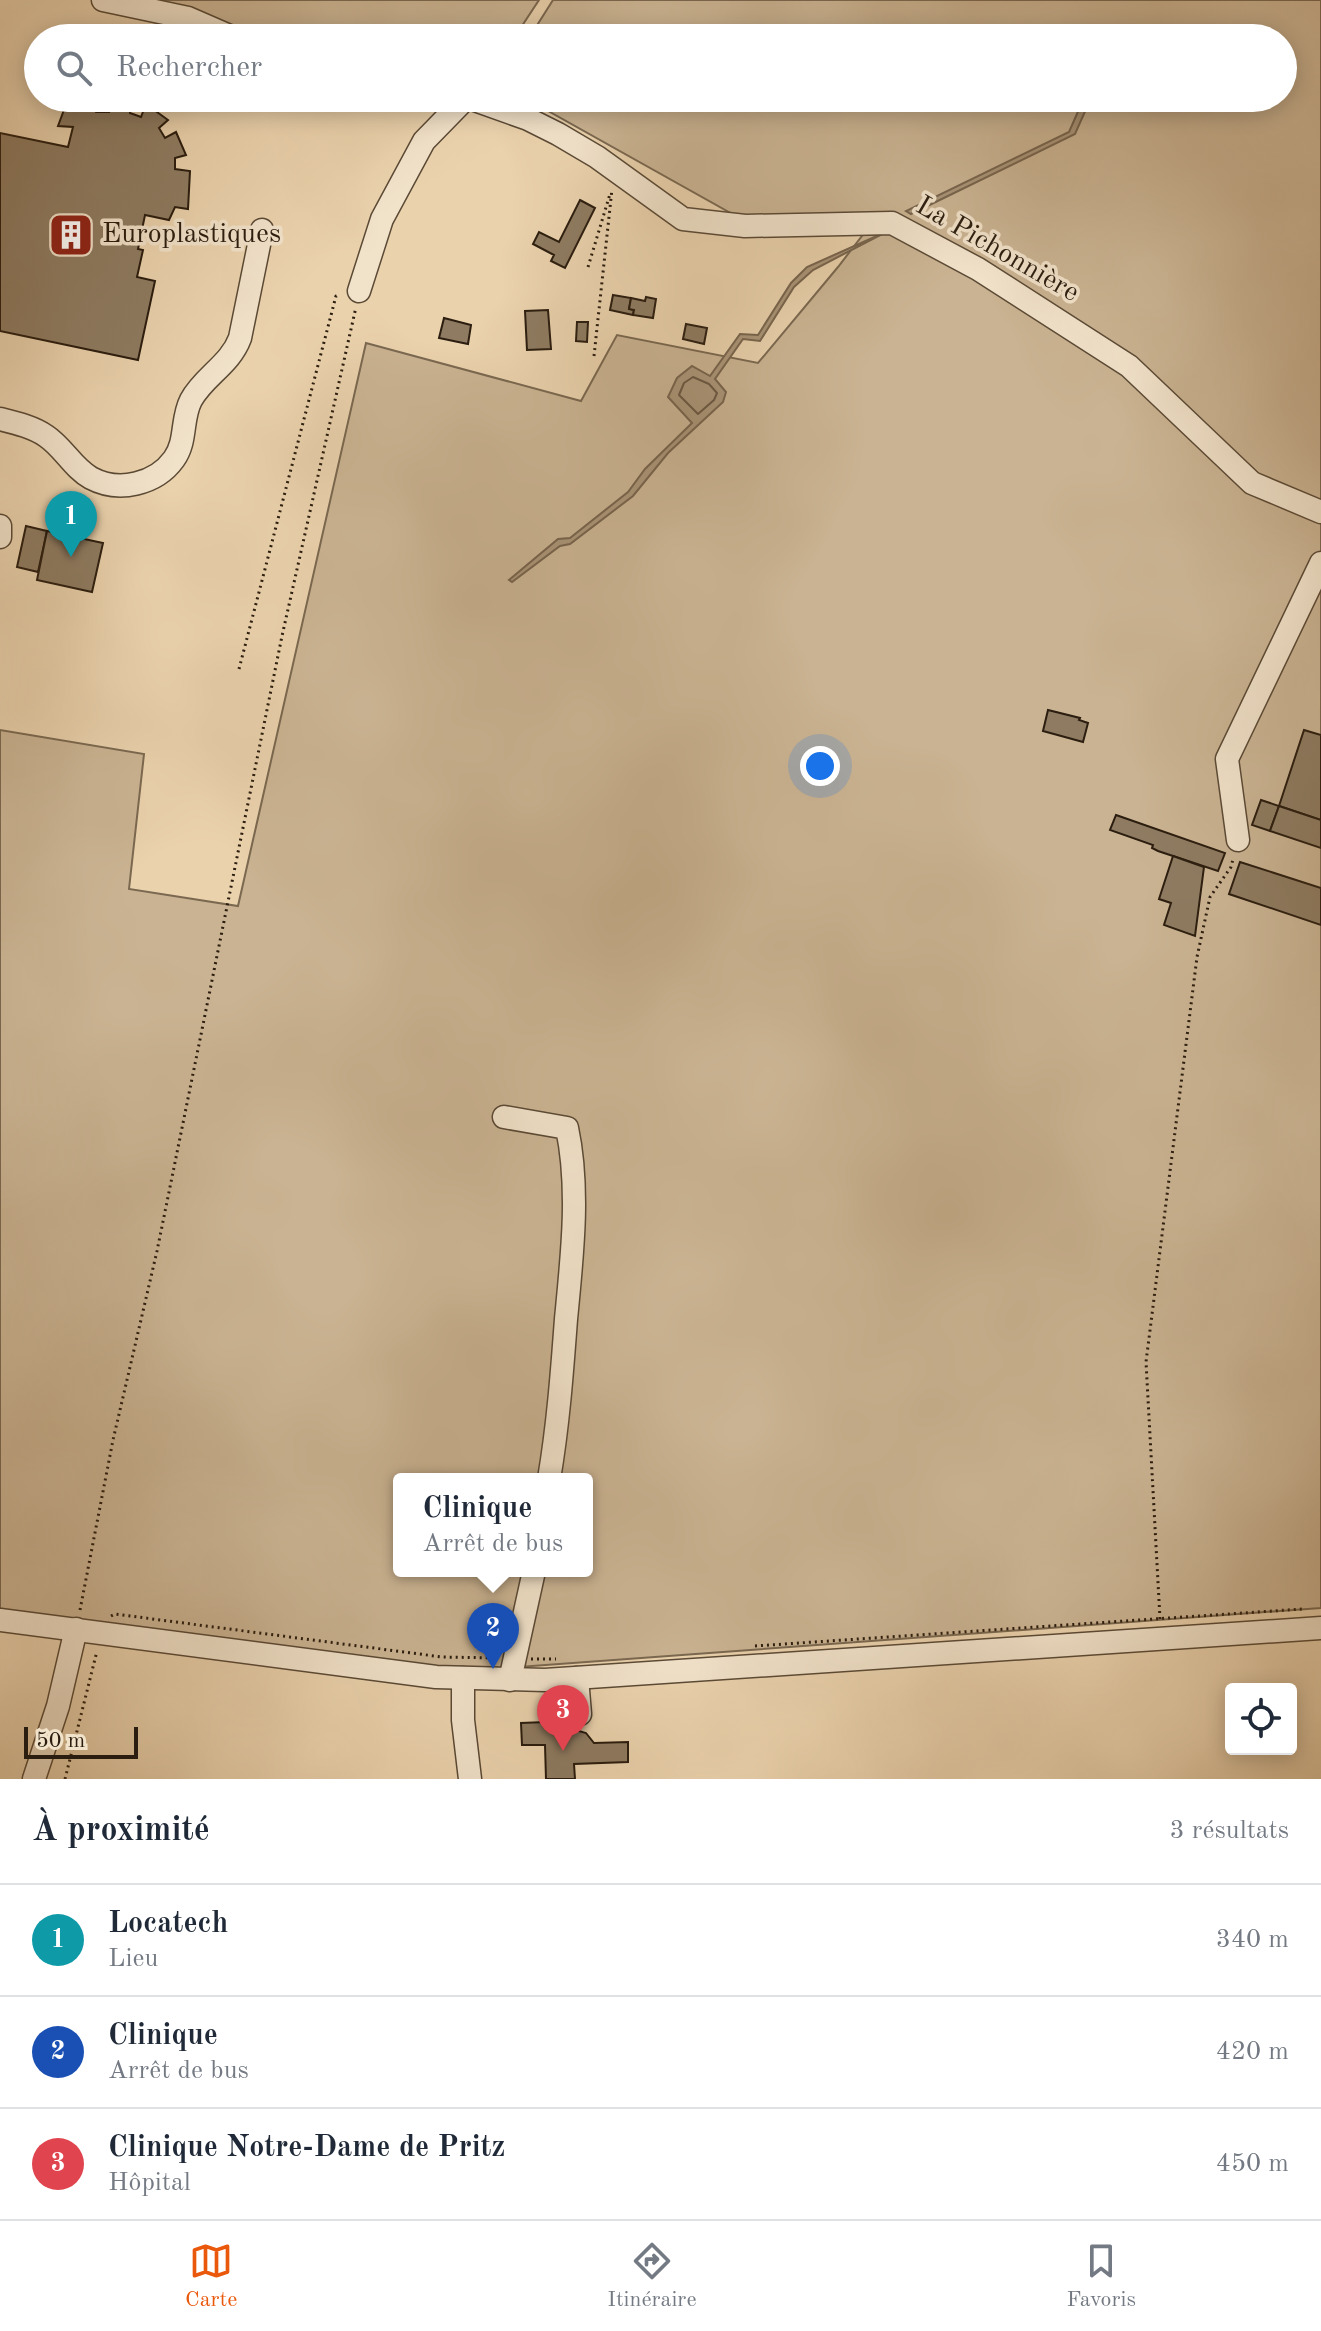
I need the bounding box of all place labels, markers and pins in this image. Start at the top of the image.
building icon: Europlastiques [47,211,95,259]
place label: Europlastiques [102,221,281,249]
pin: 1 [45,491,97,557]
pin: 2 [467,1603,519,1669]
pin: 3 [537,1685,589,1751]

